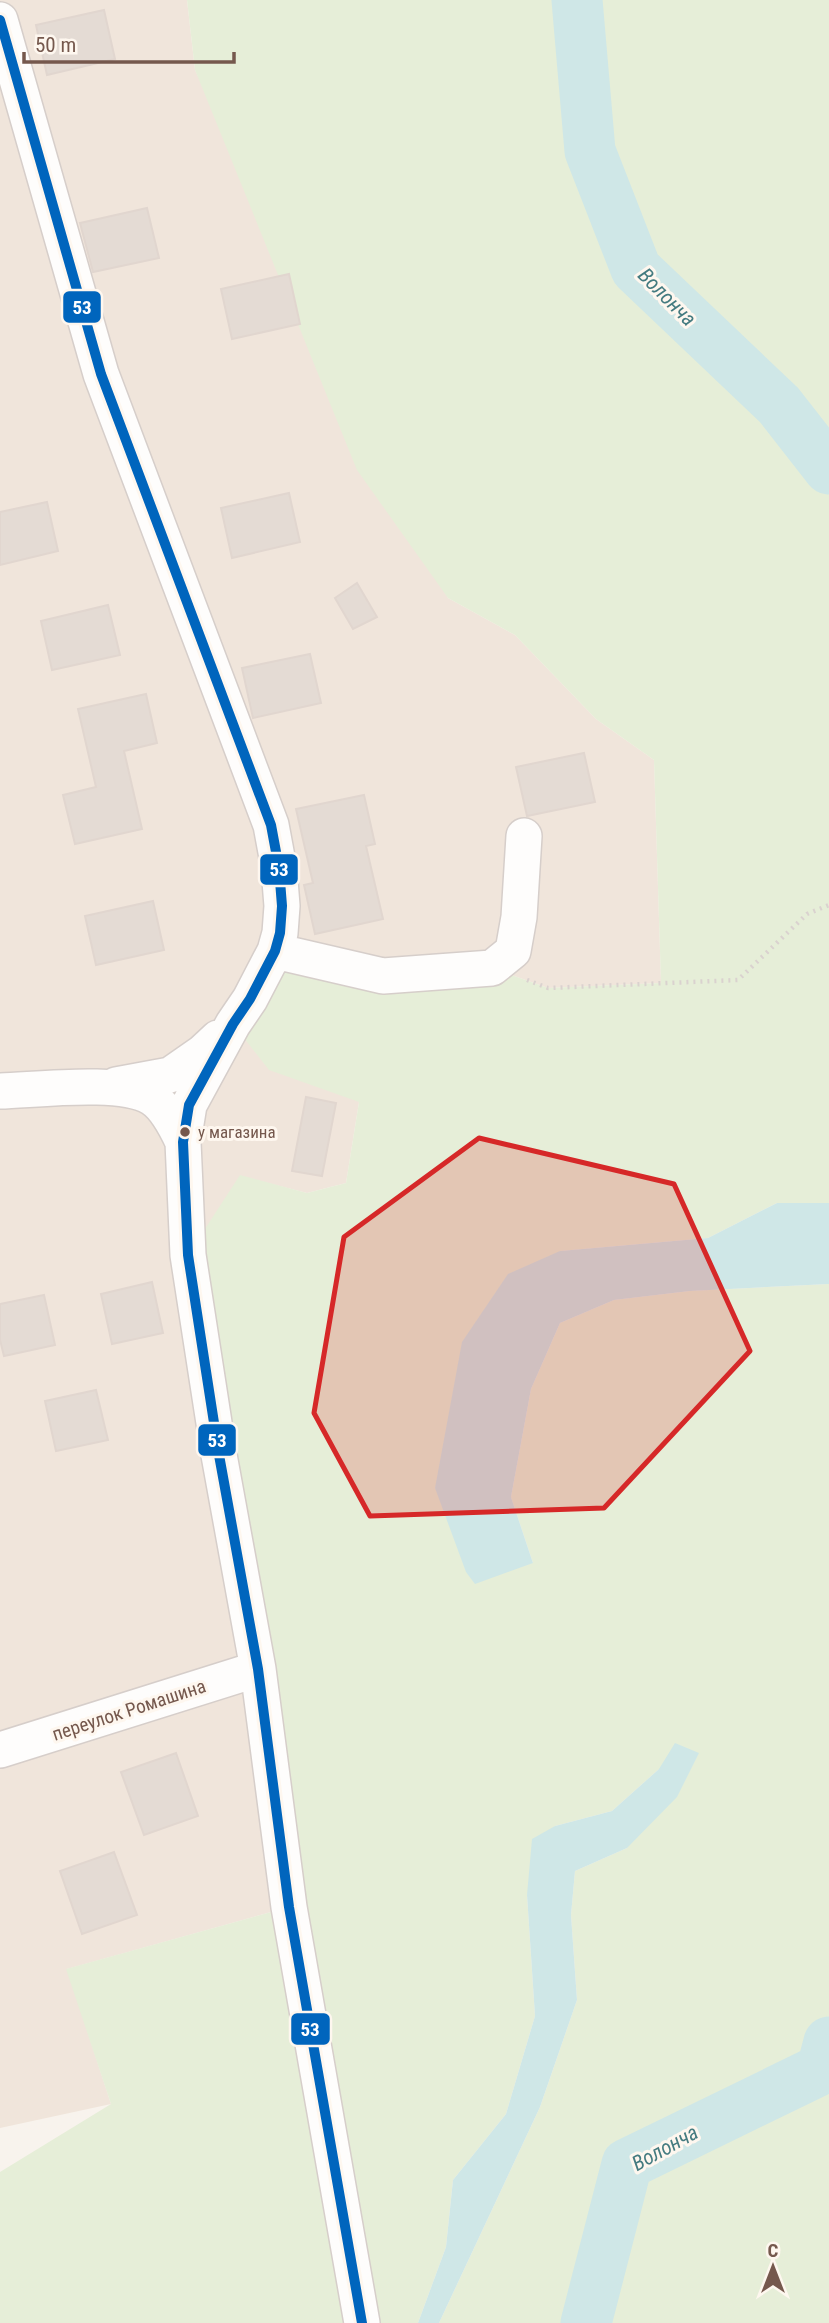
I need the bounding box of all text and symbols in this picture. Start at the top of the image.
scale bar [24,21,234,65]
text: 50 m [35,33,76,57]
water label: Волонча [633,263,701,331]
line badge: 53 [62,290,102,324]
text: 53 [72,296,92,319]
line badge: 53 [259,853,299,886]
text: 53 [269,858,289,881]
place label: у магазина [198,1122,276,1142]
marker: у магазина [178,1125,192,1139]
line badge: 53 [197,1423,237,1457]
text: 53 [207,1429,227,1452]
street label: переулок Ромашина [49,1674,209,1746]
line badge: 53 [290,2012,331,2046]
text: 53 [300,2018,320,2041]
water label: Волонча [628,2120,702,2176]
north arrow [738,2232,808,2302]
text: С [768,2239,779,2262]

